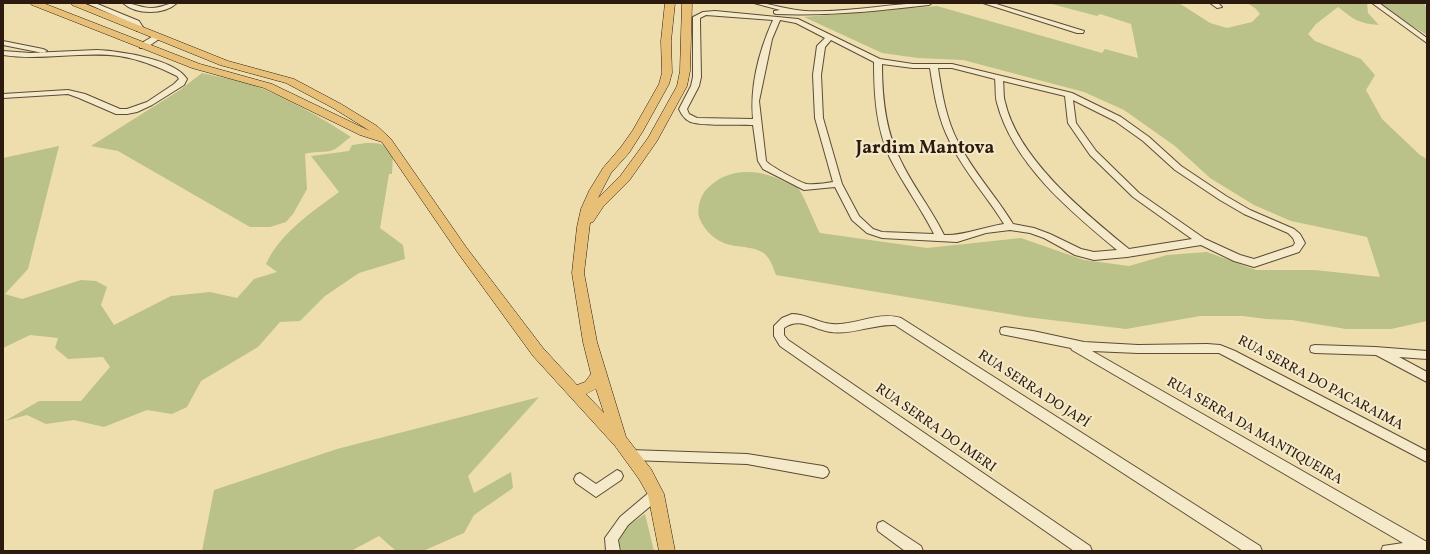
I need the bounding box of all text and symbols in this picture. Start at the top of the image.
district label: Jardim Mantova [856,139,994,161]
street label: RUA SERRA DO PACARAIMA [1234,333,1406,435]
street label: RUA SERRA DO JAPÍ [974,348,1092,432]
street label: RUA SERRA DA MANTIQUEIRA [1163,375,1345,489]
street label: RUA SERRA DO IMERI [872,381,998,477]

